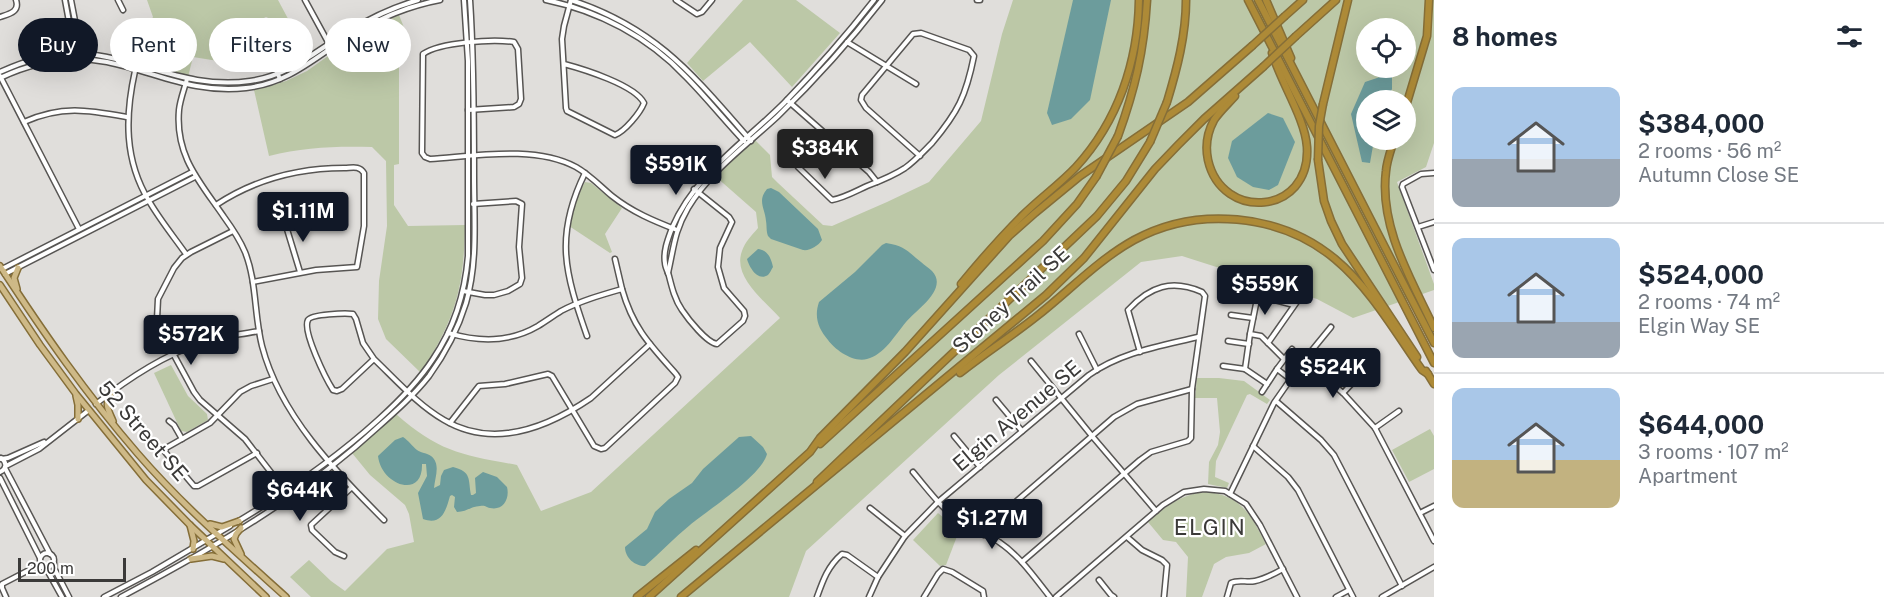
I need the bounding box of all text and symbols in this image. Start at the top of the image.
chip: Buy [18,18,98,72]
chip: Rent [110,18,197,72]
chip: Filters [209,18,313,72]
chip: New [325,18,411,72]
map controls [1356,18,1416,150]
button: locate [1356,18,1416,78]
icon: filters [1833,20,1866,53]
text: 8 homes [1452,21,1558,52]
button: layers [1356,90,1416,150]
text: $384,000 [1638,108,1765,139]
icon: home [1500,111,1572,183]
pin: $384K [783,129,867,180]
text: $384K [791,136,859,160]
text: 2 rooms · 56 m² [1638,139,1781,163]
pin: $591K [634,145,718,196]
text: $591K [644,152,708,176]
text: Autumn Close SE [1638,163,1799,187]
pin: $1.11M [254,192,352,243]
text: $1.11M [271,199,335,223]
street label: Stoney Trail SE [947,241,1074,359]
text: $524,000 [1638,259,1764,290]
icon: home [1500,262,1572,334]
pin: $559K [1223,265,1307,316]
text: $559K [1231,272,1299,296]
text: 2 rooms · 74 m² [1638,290,1780,314]
text: Elgin Way SE [1638,314,1760,338]
pin: $572K [149,315,233,366]
text: $572K [158,322,224,346]
pin: $524K [1291,348,1375,399]
street label: Elgin Avenue SE [948,355,1086,476]
text: $524K [1299,355,1367,379]
street label: 52 Street SE [93,375,194,486]
text: $644,000 [1638,409,1764,440]
icon: home [1500,412,1572,484]
text: 3 rooms · 107 m² [1638,440,1789,464]
text: Apartment [1638,464,1738,488]
pin: $644K [258,471,342,522]
text: $644K [266,478,334,502]
pin: $1.27M [943,499,1041,550]
text: $1.27M [956,506,1028,530]
district label: ELGIN [1174,514,1246,540]
scale bar [18,555,126,582]
text: 200 m [27,559,74,578]

